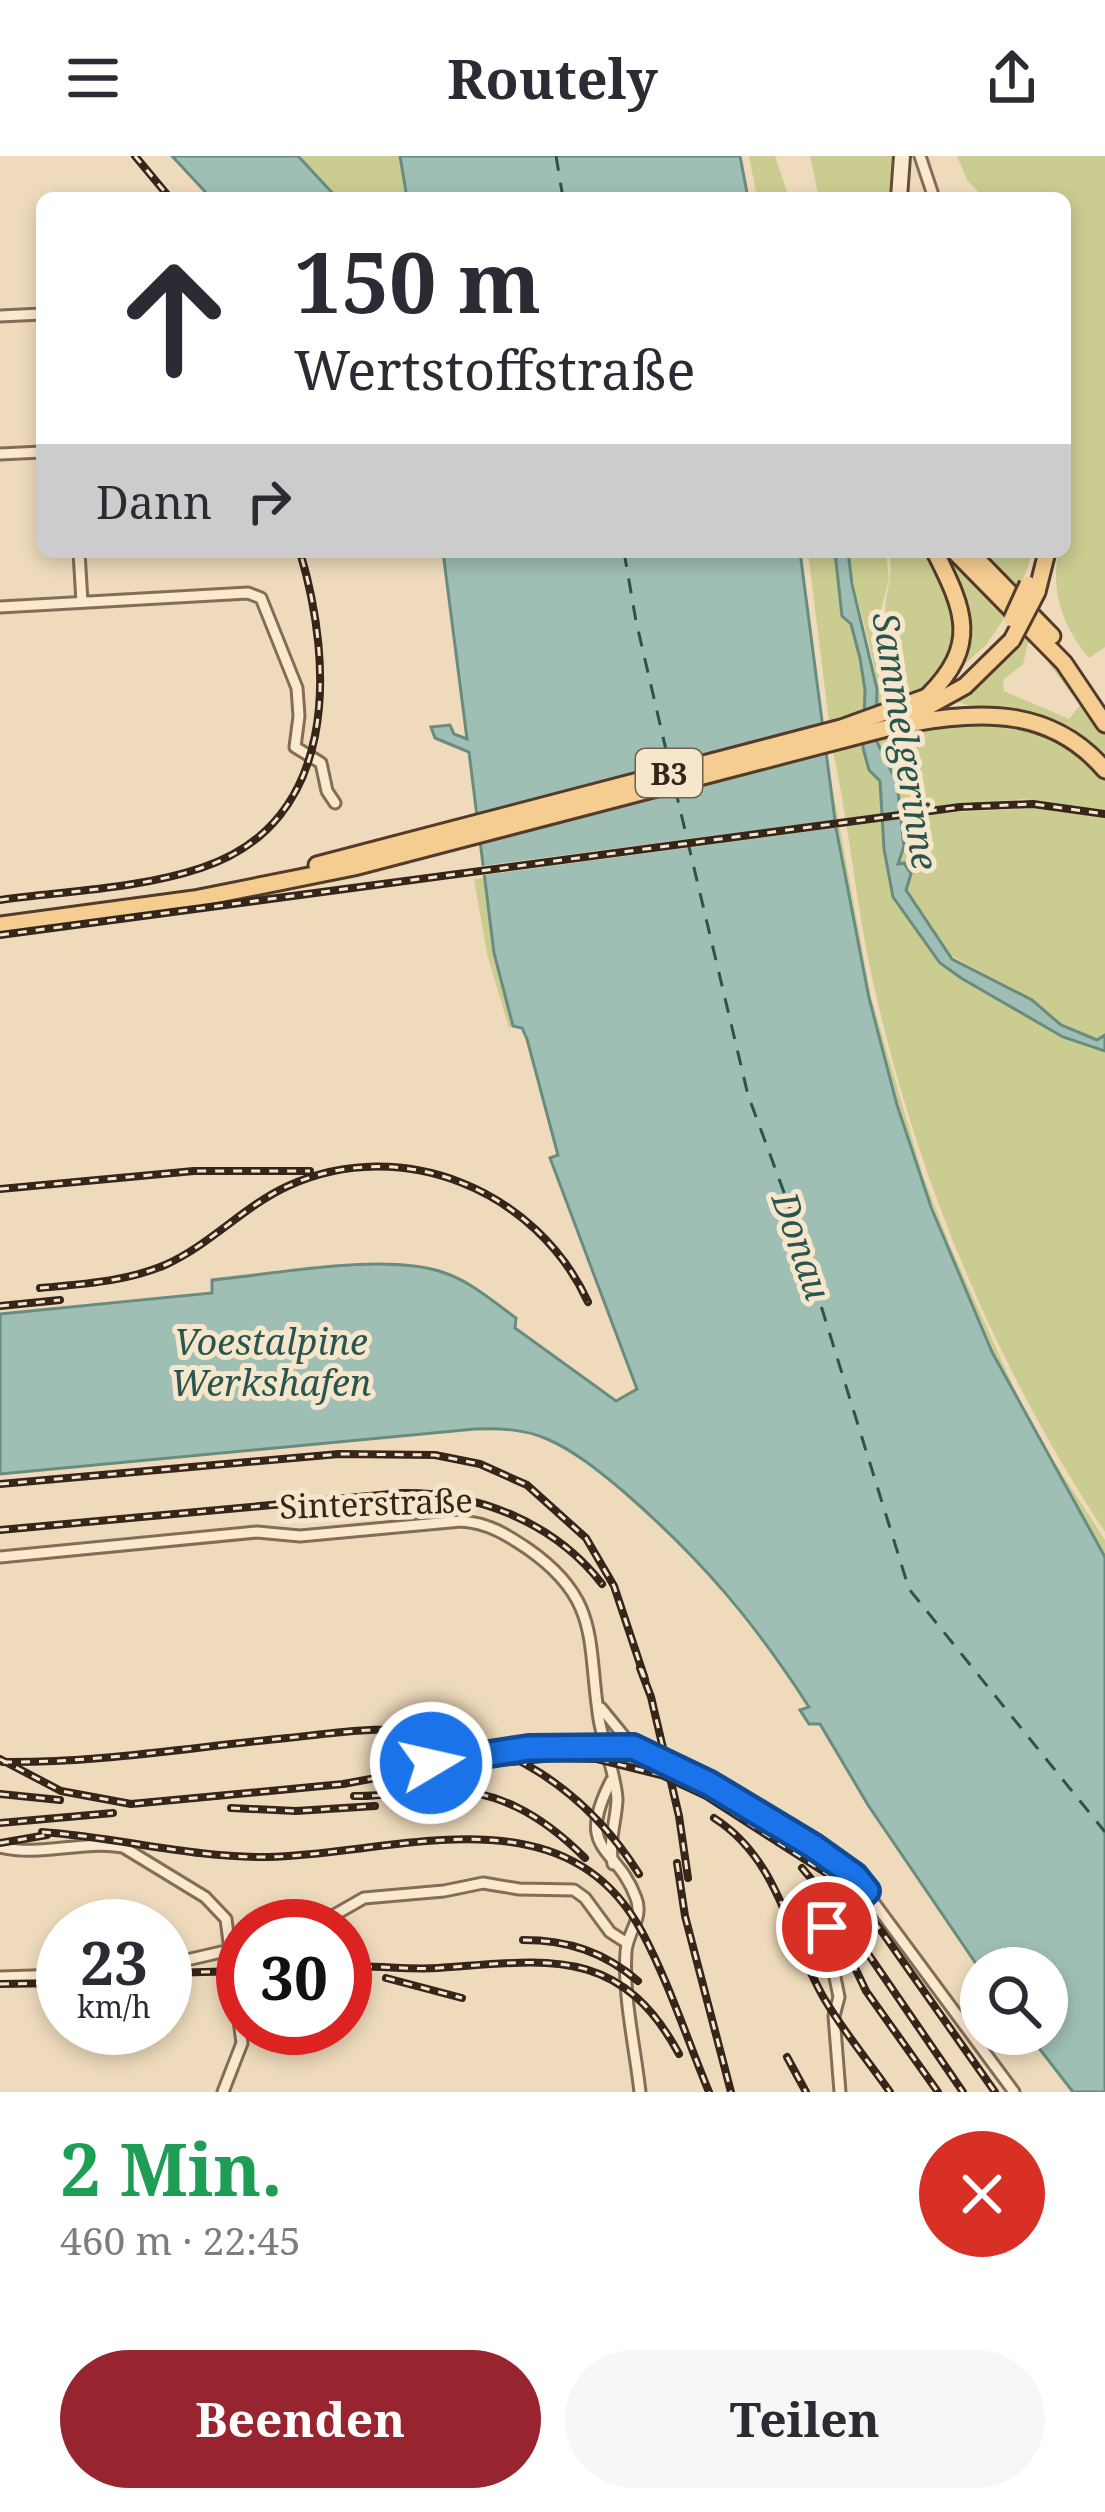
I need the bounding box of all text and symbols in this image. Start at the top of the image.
text: Routely [447,41,658,115]
icon: menu [60,45,126,111]
icon: share [979,45,1045,111]
text: 150 m [294,223,541,338]
icon: ahead [96,240,252,396]
text: Wertstoffstraße [294,332,695,406]
icon: right [236,468,302,534]
text: Dann [96,471,212,532]
water label: Sammelgerinne [861,609,951,874]
road number: B3 [636,749,702,797]
water label: Donau [760,1185,843,1306]
water label: Voestalpine Werkshafen [171,1317,371,1407]
street label: Sinterstraße [278,1477,474,1529]
position arrow [368,1700,494,1826]
pin [776,1876,878,1978]
icon: arrive [794,1894,860,1960]
speed limit sign: 30 [216,1899,372,2055]
text: 23 [80,1921,148,2003]
map controls [960,1947,1068,2055]
button: search [960,1947,1068,2055]
text: km/h [77,1986,151,2027]
text: 2 Min. [60,2119,282,2217]
button: close [919,2131,1045,2257]
text: 460 m · 22:45 [60,2213,301,2266]
button: Beenden [60,2350,541,2488]
button: Teilen [565,2350,1045,2488]

